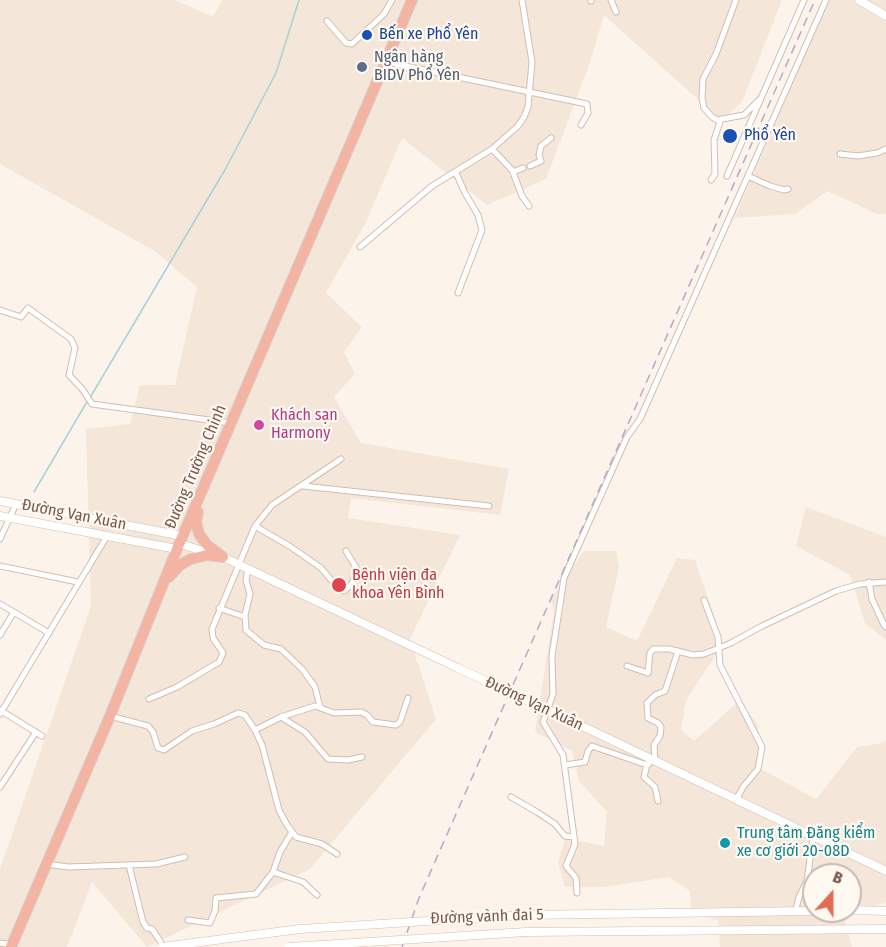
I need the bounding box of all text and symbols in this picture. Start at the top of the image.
place label: Bến xe Phổ Yên [379,25,478,45]
marker: Bến xe Phổ Yên [360,28,374,42]
place label: Ngân hàng BIDV Phổ Yên [374,48,460,86]
marker: Ngân hàng BIDV Phổ Yên [355,60,369,74]
place label: Phổ Yên [744,126,796,146]
marker: Phổ Yên [721,127,739,145]
street label: Đường Trường Chinh [161,402,231,532]
place label: Khách sạn Harmony [271,406,338,444]
marker: Khách sạn Harmony [252,418,266,432]
street label: Đường Vạn Xuân [20,495,128,535]
place label: Bệnh viện đa khoa Yên Bình [352,566,445,604]
marker: Bệnh viện đa khoa Yên Bình [330,576,348,594]
street label: Đường Vạn Xuân [482,673,586,735]
place label: Trung tâm Đăng kiểm xe cơ giới 20-08D [737,824,875,862]
marker: Trung tâm Đăng kiểm xe cơ giới 20-08D [718,836,732,850]
north arrow [802,863,862,923]
text: B [830,867,845,888]
street label: Đường vành đai 5 [430,905,544,929]

